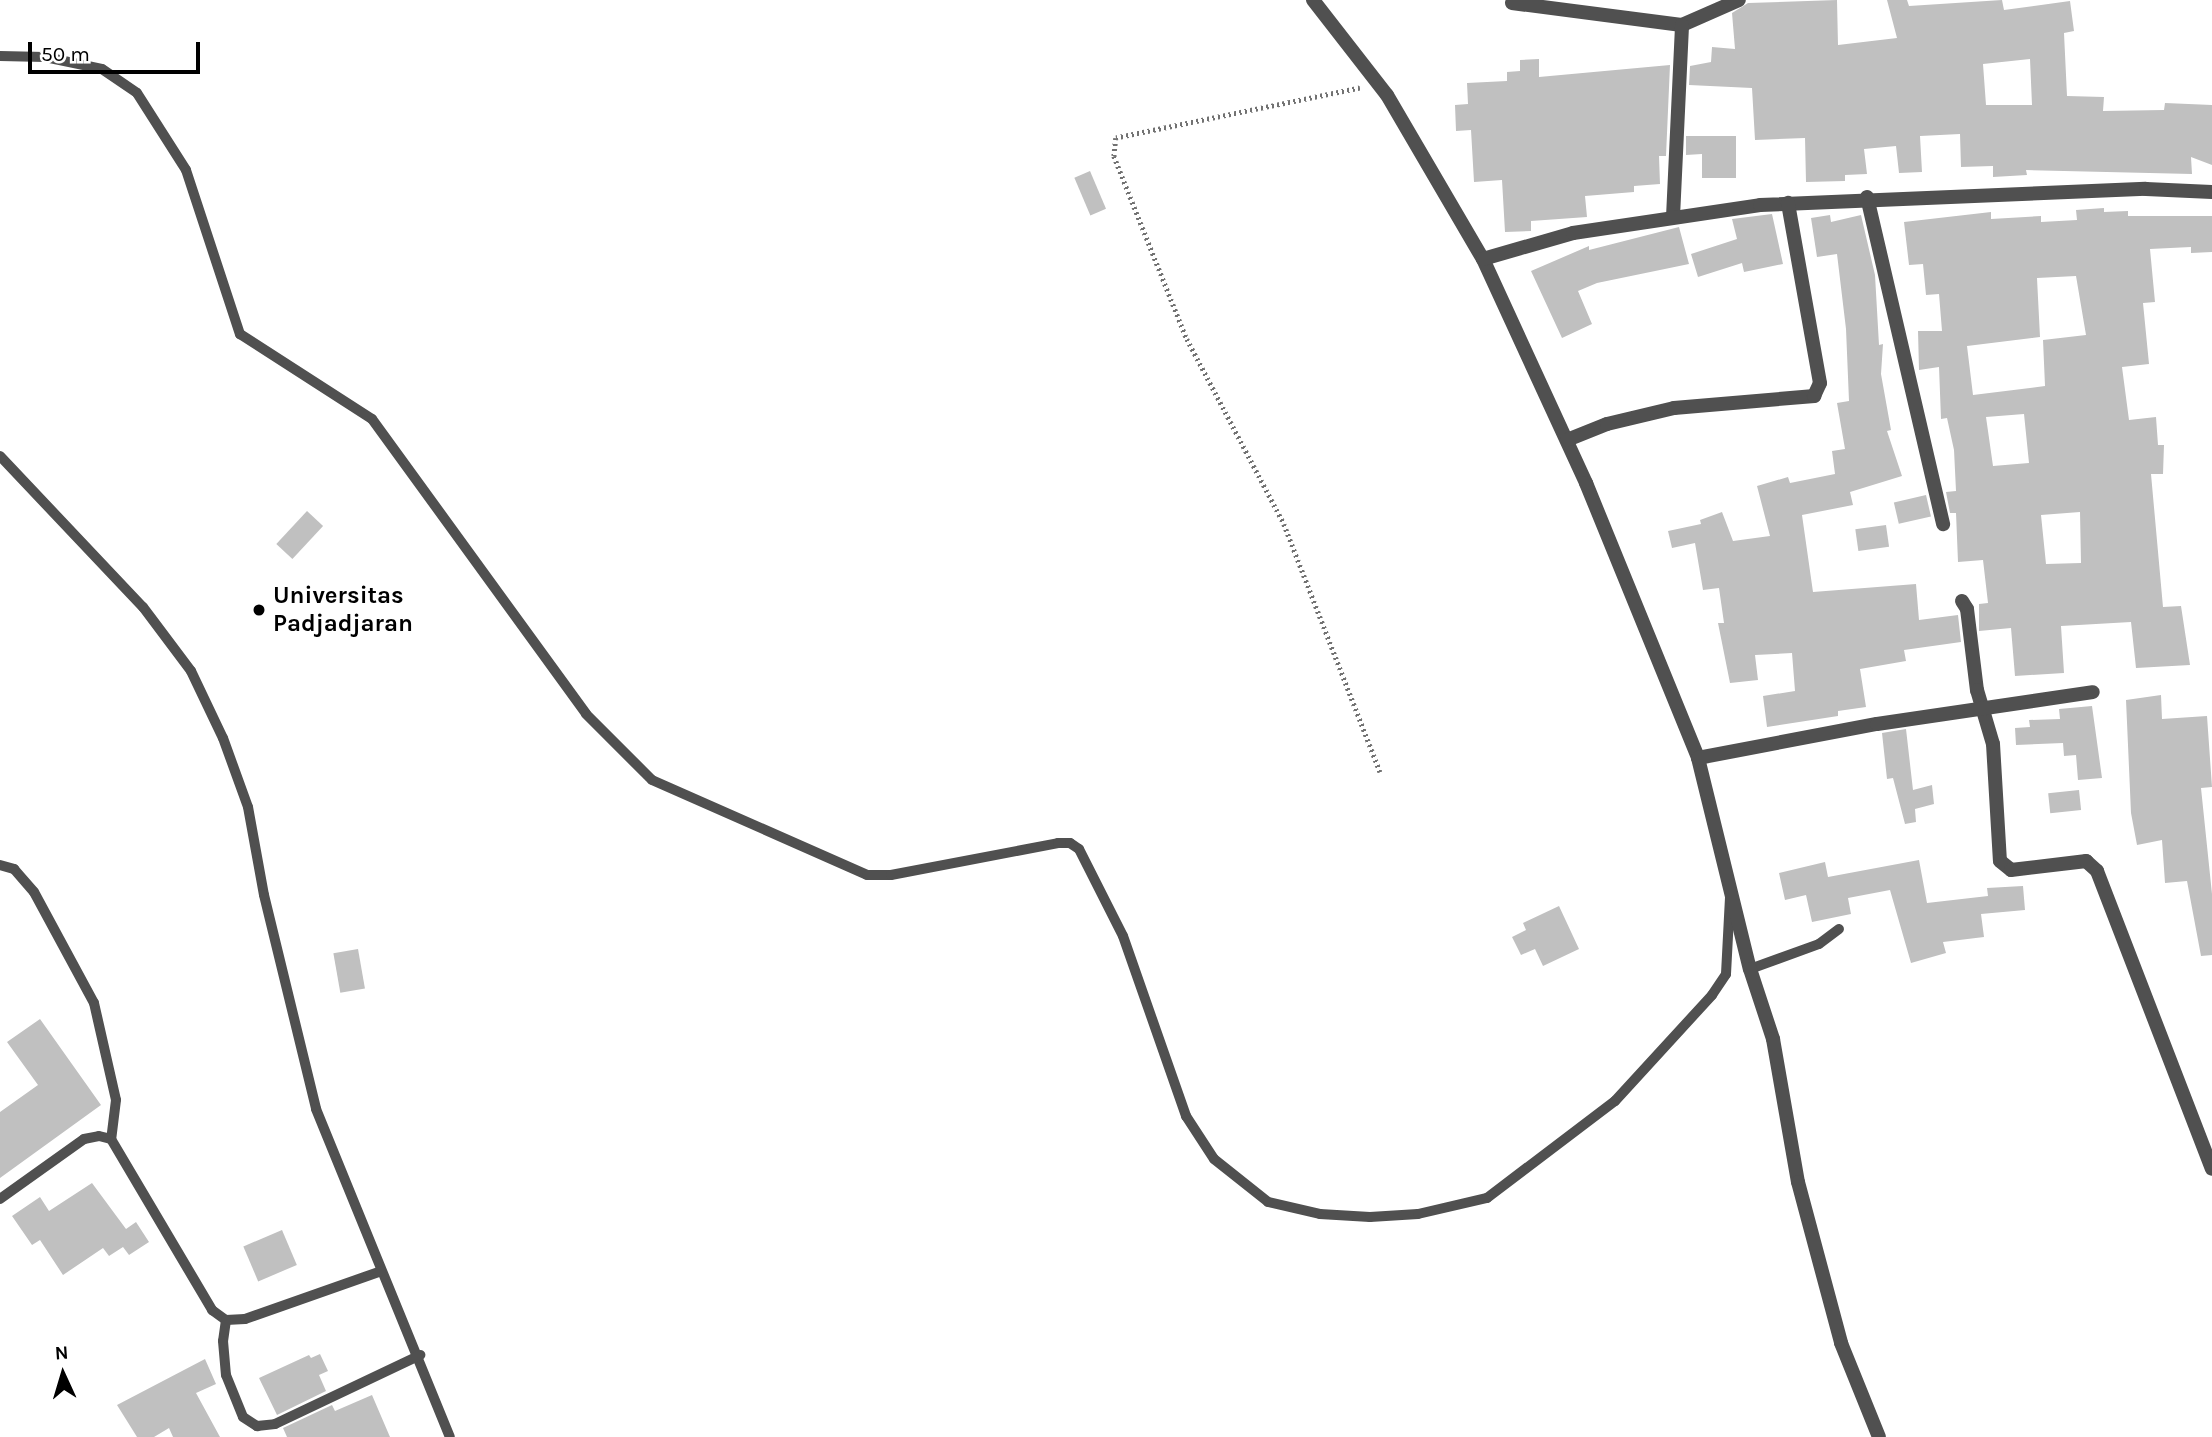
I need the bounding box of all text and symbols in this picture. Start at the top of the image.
scale bar [32,28,203,72]
text: 50 m [41,42,90,66]
place label: Universitas Padjadjaran [273,582,413,638]
marker: Universitas Padjadjaran [251,602,267,618]
north arrow [28,1339,98,1409]
text: N [54,1342,69,1364]

